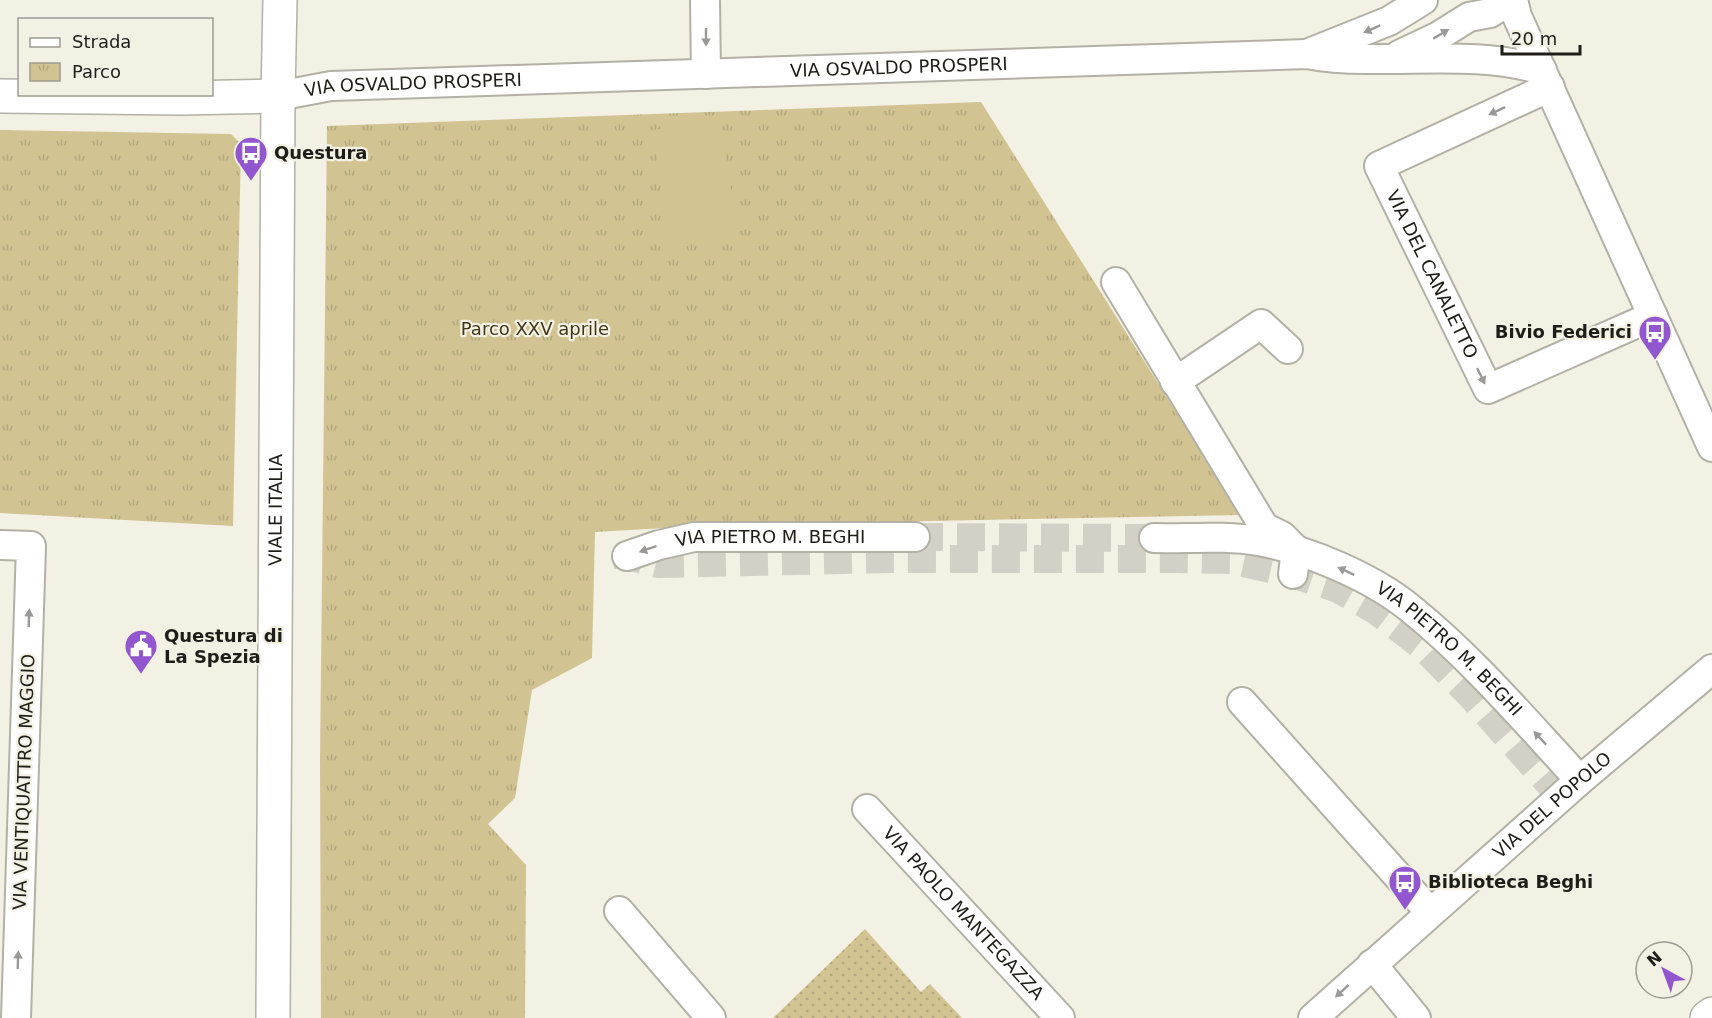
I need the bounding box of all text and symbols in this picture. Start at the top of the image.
legend [18,18,213,96]
scale bar [1502,18,1580,56]
one-way arrow [1363,24,1380,33]
one-way arrow [701,28,711,47]
text: 20 m [1511,28,1557,49]
one-way arrow [1433,29,1450,39]
text: Strada [72,31,131,52]
street label: VIA OSVALDO PROSPERI [790,53,1008,81]
text: Parco [72,61,121,82]
street label: VIA OSVALDO PROSPERI [303,69,522,101]
one-way arrow [1488,107,1505,116]
bus stop icon: Questura [233,135,269,182]
place label: Questura [274,142,367,163]
street label: VIA DEL CANALETTO [1382,187,1482,362]
bus stop icon: Bivio Federici [1637,314,1673,361]
park label: Parco XXV aprile [461,318,609,339]
place label: Bivio Federici [1495,321,1632,342]
one-way arrow [1476,367,1486,384]
street label: VIALE ITALIA [264,453,286,566]
street label: VIA PIETRO M. BEGHI [673,526,865,551]
one-way arrow [639,544,657,554]
one-way arrow [1337,567,1354,576]
street label: VIA PIETRO M. BEGHI [1373,577,1527,720]
one-way arrow [25,608,34,627]
place label: Questura di La Spezia [164,625,283,667]
public building icon: Questura di La Spezia [123,628,159,675]
street label: VIA VENTIQUATTRO MAGGIO [9,654,38,910]
one-way arrow [1533,730,1547,745]
street label: VIA DEL POPOLO [1488,747,1615,863]
street label: VIA PAOLO MANTEGAZZA [879,822,1049,1004]
bus stop icon: Biblioteca Beghi [1387,864,1423,911]
place label: Biblioteca Beghi [1428,871,1593,892]
north arrow [1634,940,1694,1000]
text: N [1643,947,1666,971]
one-way arrow [14,950,23,969]
one-way arrow [1335,984,1350,998]

